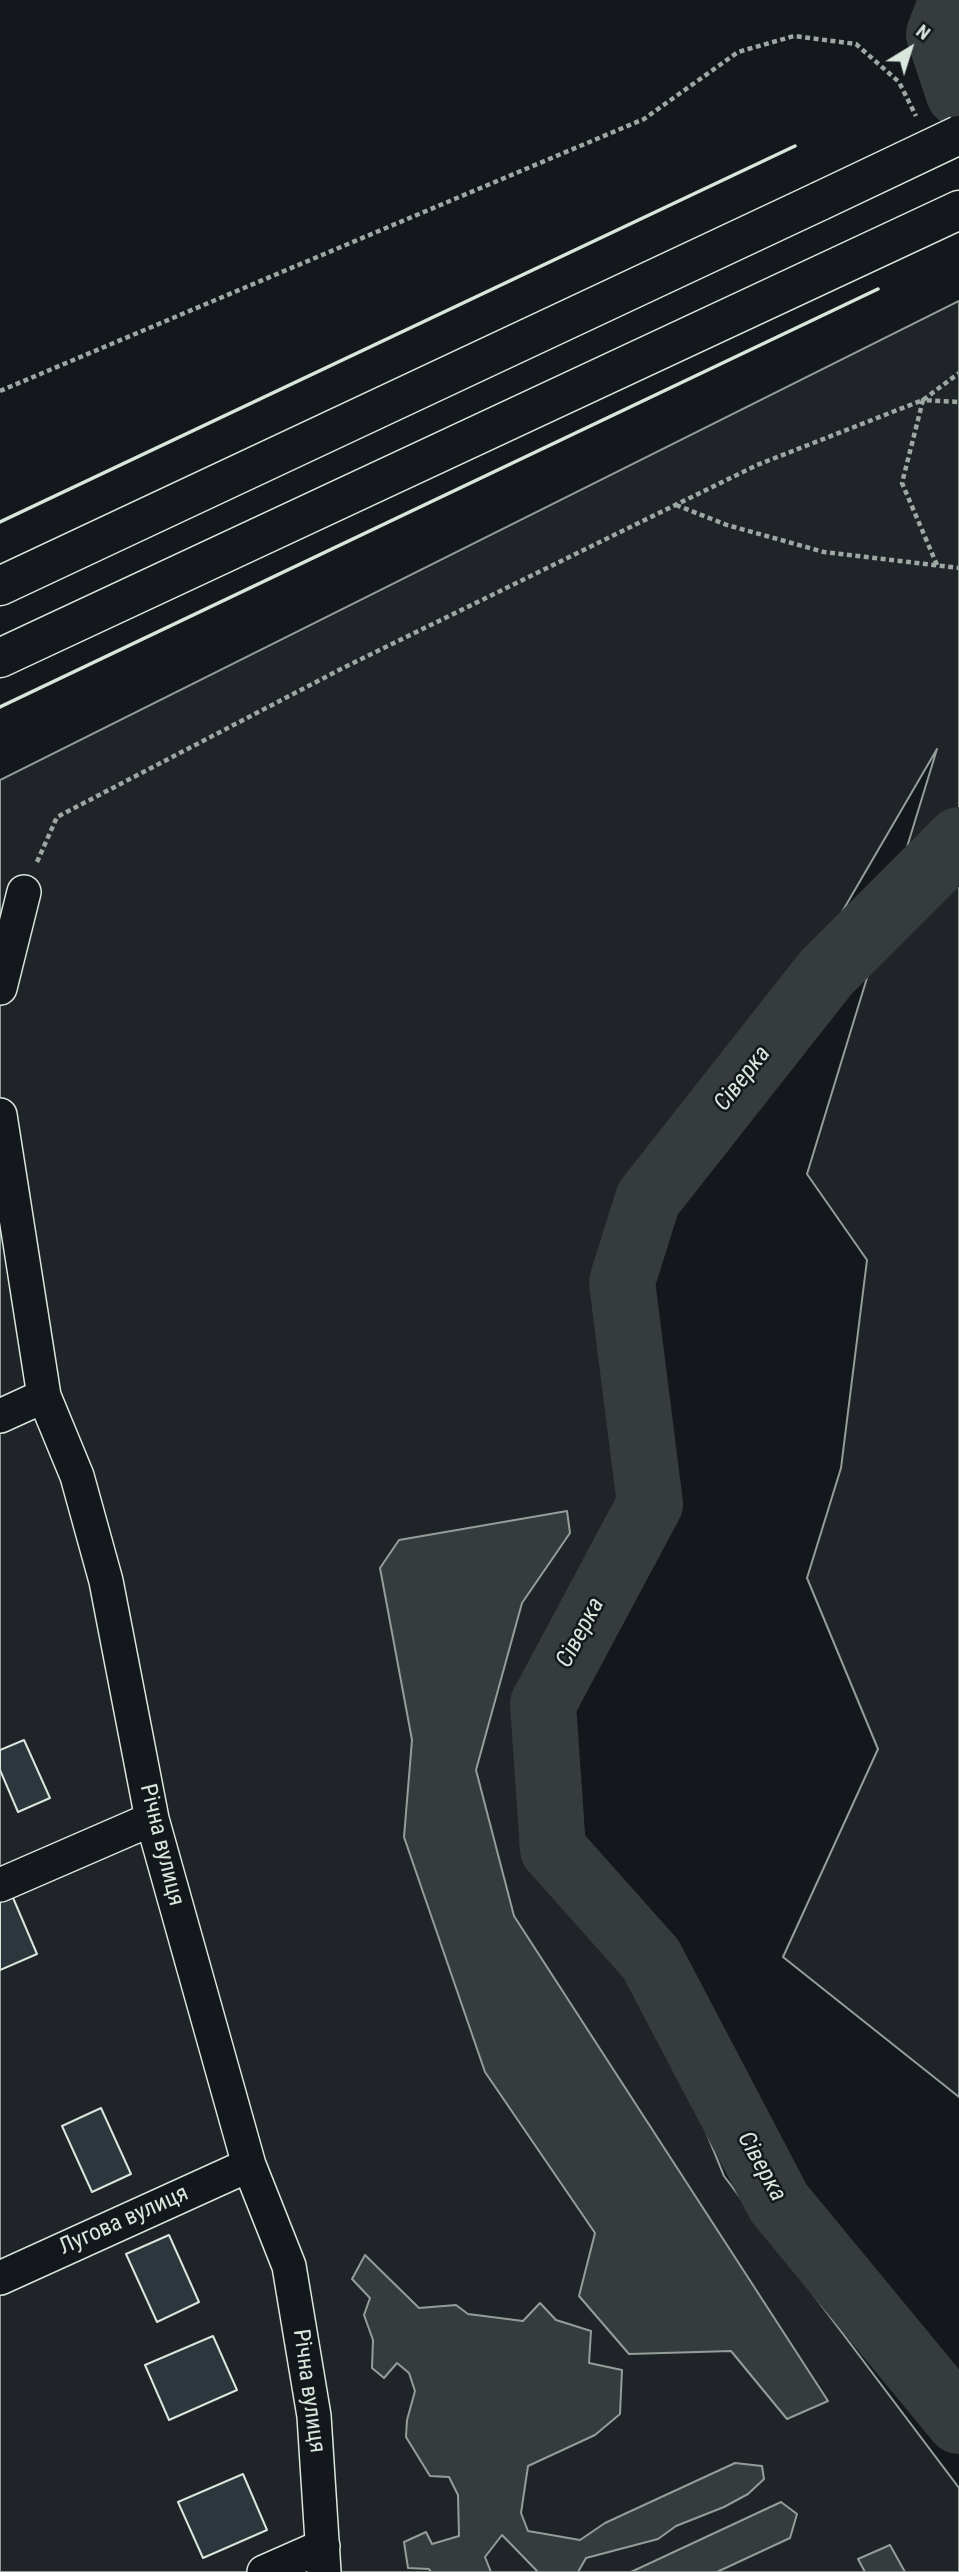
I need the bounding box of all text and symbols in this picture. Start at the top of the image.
north arrow [875,14,945,84]
text: N [912,19,935,45]
water label: Сіверка [709,1041,777,1117]
water label: Сіверка [551,1593,611,1673]
street label: Річна вулиця [133,1781,189,1909]
water label: Сіверка [730,2127,792,2207]
street label: Лугова вулиця [55,2180,193,2262]
street label: Річна вулиця [286,2327,330,2455]

